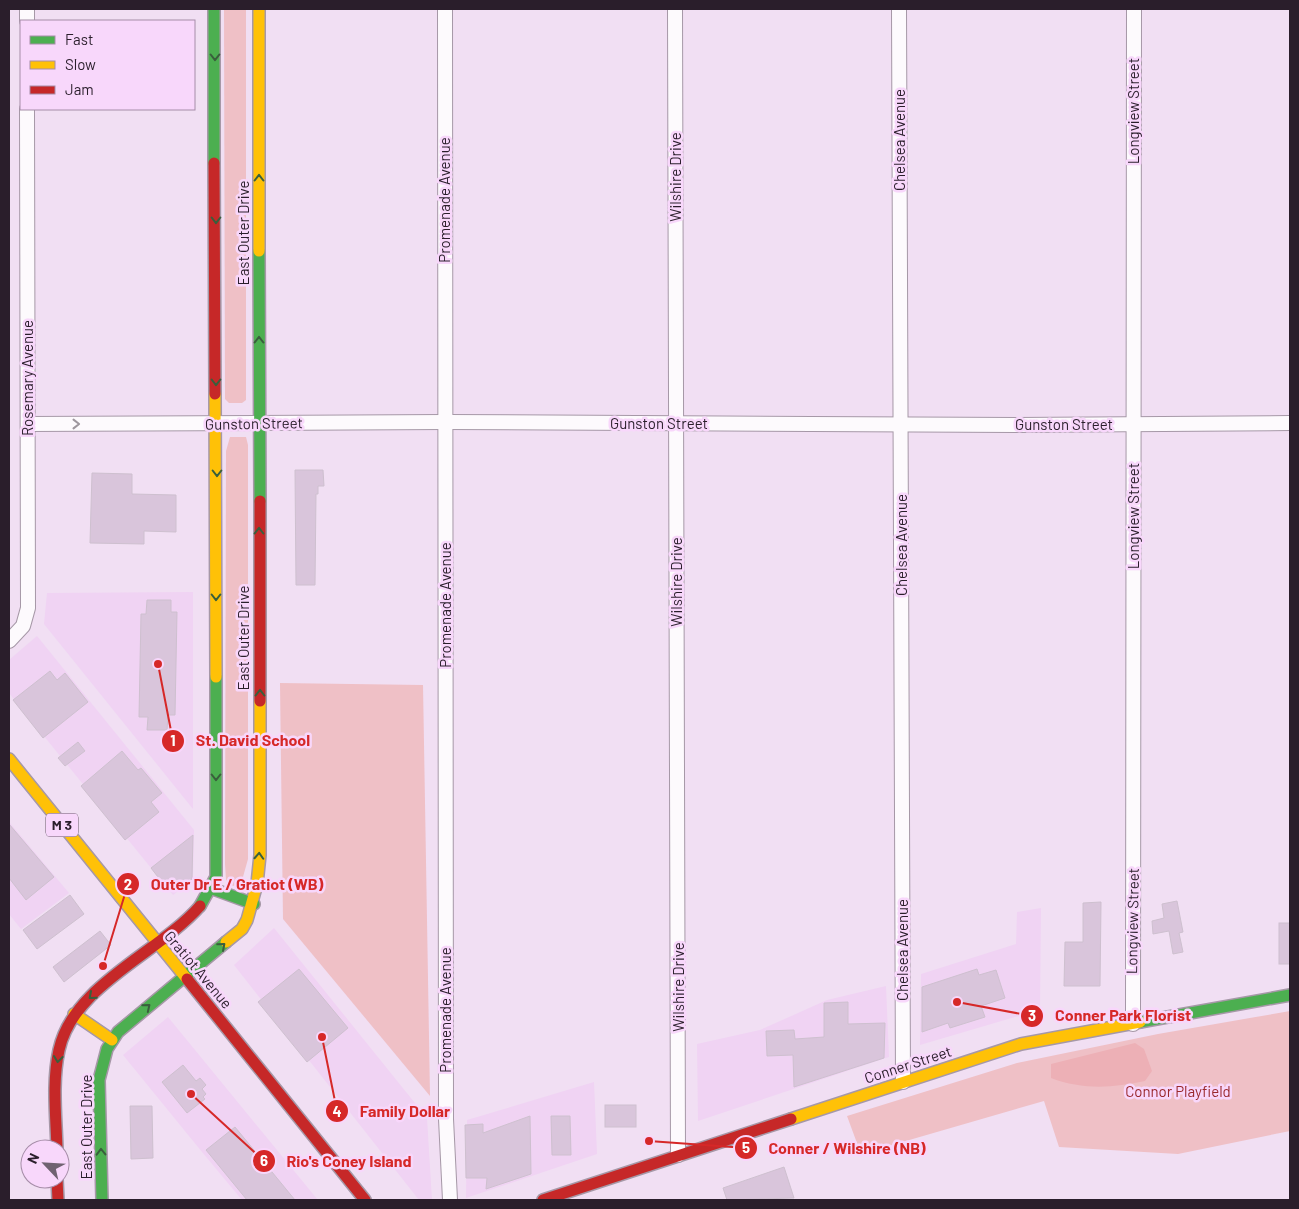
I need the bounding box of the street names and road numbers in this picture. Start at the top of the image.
street label: Longview Street [1124,58,1142,164]
street label: Chelsea Avenue [890,89,908,191]
street label: Wilshire Drive [666,132,684,222]
street label: Promenade Avenue [435,137,453,263]
street label: East Outer Drive [234,181,252,285]
street label: Rosemary Avenue [18,320,36,436]
street label: Gunston Street [205,413,303,433]
street label: Gunston Street [610,414,708,432]
street label: Gunston Street [1015,415,1113,433]
street label: Longview Street [1124,463,1142,569]
street label: Chelsea Avenue [892,494,910,596]
street label: Wilshire Drive [667,537,685,627]
street label: Promenade Avenue [436,542,454,668]
street label: East Outer Drive [234,586,252,690]
road number: M 3 [46,814,78,836]
street label: Longview Street [1122,868,1142,974]
street label: Chelsea Avenue [893,899,911,1001]
street label: Gratiot Avenue [161,927,236,1012]
street label: Wilshire Drive [669,942,687,1032]
street label: Promenade Avenue [436,947,454,1073]
street label: Conner Street [862,1041,954,1087]
street label: East Outer Drive [77,1075,95,1179]

